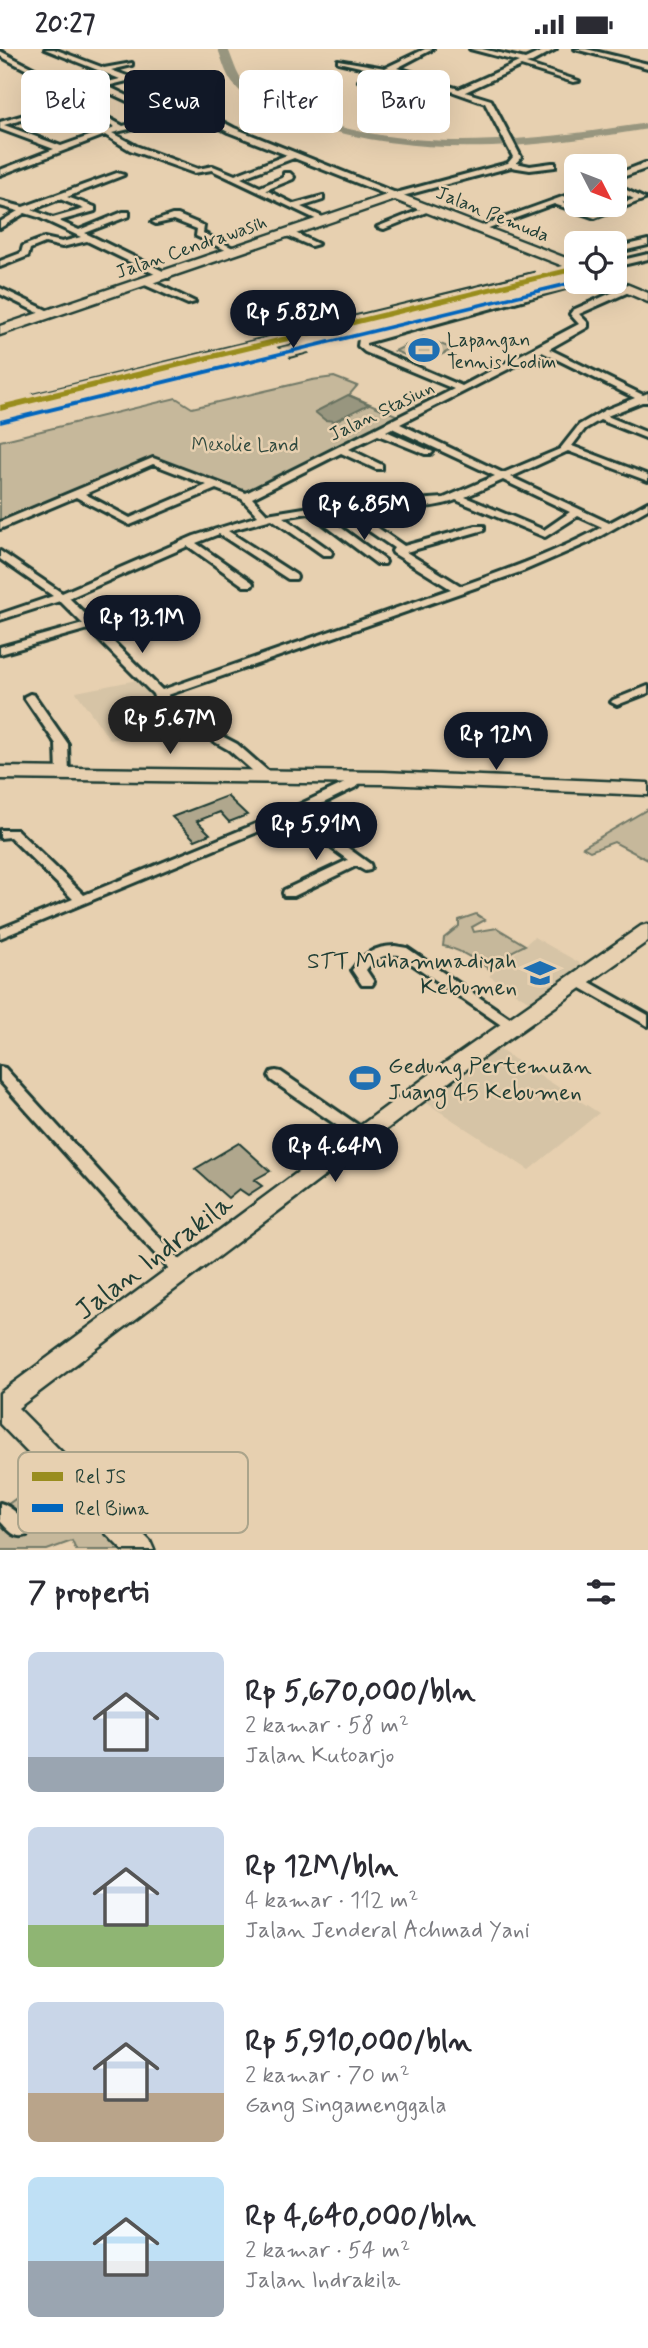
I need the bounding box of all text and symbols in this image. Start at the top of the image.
text: 20:27 [35,8,95,42]
chip: Beli [21,70,110,133]
chip: Sewa [124,70,225,133]
chip: Filter [239,70,343,133]
chip: Baru [357,70,450,133]
north arrow [564,154,626,217]
map controls [564,154,627,294]
street label: Jalan Pemuda [432,180,553,248]
street label: Jalan Cendrawasih [113,210,270,285]
button: locate [564,231,627,294]
pin: Rp 5.82M [221,291,365,350]
text: Rp 5.82M [246,298,340,328]
place label: Lapangan Tennis Kodim [447,328,556,375]
sports icon: Lapangan Tennis Kodim [407,333,441,367]
street label: Jalan Stasiun [325,375,438,448]
park label: Mexolie Land [191,433,299,458]
pin: Rp 6.85M [292,483,436,542]
text: Rp 6.85M [318,490,410,520]
pin: Rp 13.1M [70,595,214,655]
text: Rp 13.1M [100,603,184,633]
pin: Rp 5.67M [98,697,242,756]
text: Rp 5.67M [124,704,216,734]
pin: Rp 12M [439,713,553,772]
text: Rp 12M [460,720,532,750]
pin: Rp 5.91M [244,803,388,862]
text: Rp 5.91M [271,810,361,840]
place label: STT Muhammadiyah Kebumen [307,947,517,1003]
school or university icon: STT Muhammadiyah Kebumen [523,956,557,990]
place label: Gedung Pertemuan Juang 45 Kebumen [388,1052,592,1110]
sports icon: Gedung Pertemuan Juang 45 Kebumen [348,1061,382,1095]
pin: Rp 4.64M [263,1125,407,1184]
text: Rp 4.64M [288,1132,382,1162]
street label: Jalan Indrakila [68,1186,241,1330]
legend [18,1452,248,1533]
text: Rel JS [75,1465,126,1490]
text: Rel Bima [75,1497,149,1522]
text: 7 properti [28,1573,149,1612]
icon: filters [582,1573,620,1611]
text: Rp 5,670,000/bln [245,1672,475,1711]
icon: home [84,1680,168,1764]
text: 2 kamar · 58 m² [245,1711,409,1741]
text: Jalan Kutoarjo [245,1741,394,1771]
text: Rp 12M/bln [245,1847,398,1886]
icon: home [84,1855,168,1939]
text: 4 kamar · 112 m² [245,1886,418,1916]
text: Jalan Jenderal Achmad Yani [245,1916,530,1946]
text: Rp 5,910,000/bln [245,2022,472,2061]
icon: home [84,2030,168,2114]
text: 2 kamar · 70 m² [245,2061,410,2091]
text: Gang Singamenggala [245,2091,447,2121]
text: Rp 4,640,000/bln [245,2197,476,2236]
icon: home [84,2205,168,2289]
text: 2 kamar · 54 m² [245,2236,410,2266]
text: Jalan Indrakila [245,2266,400,2296]

